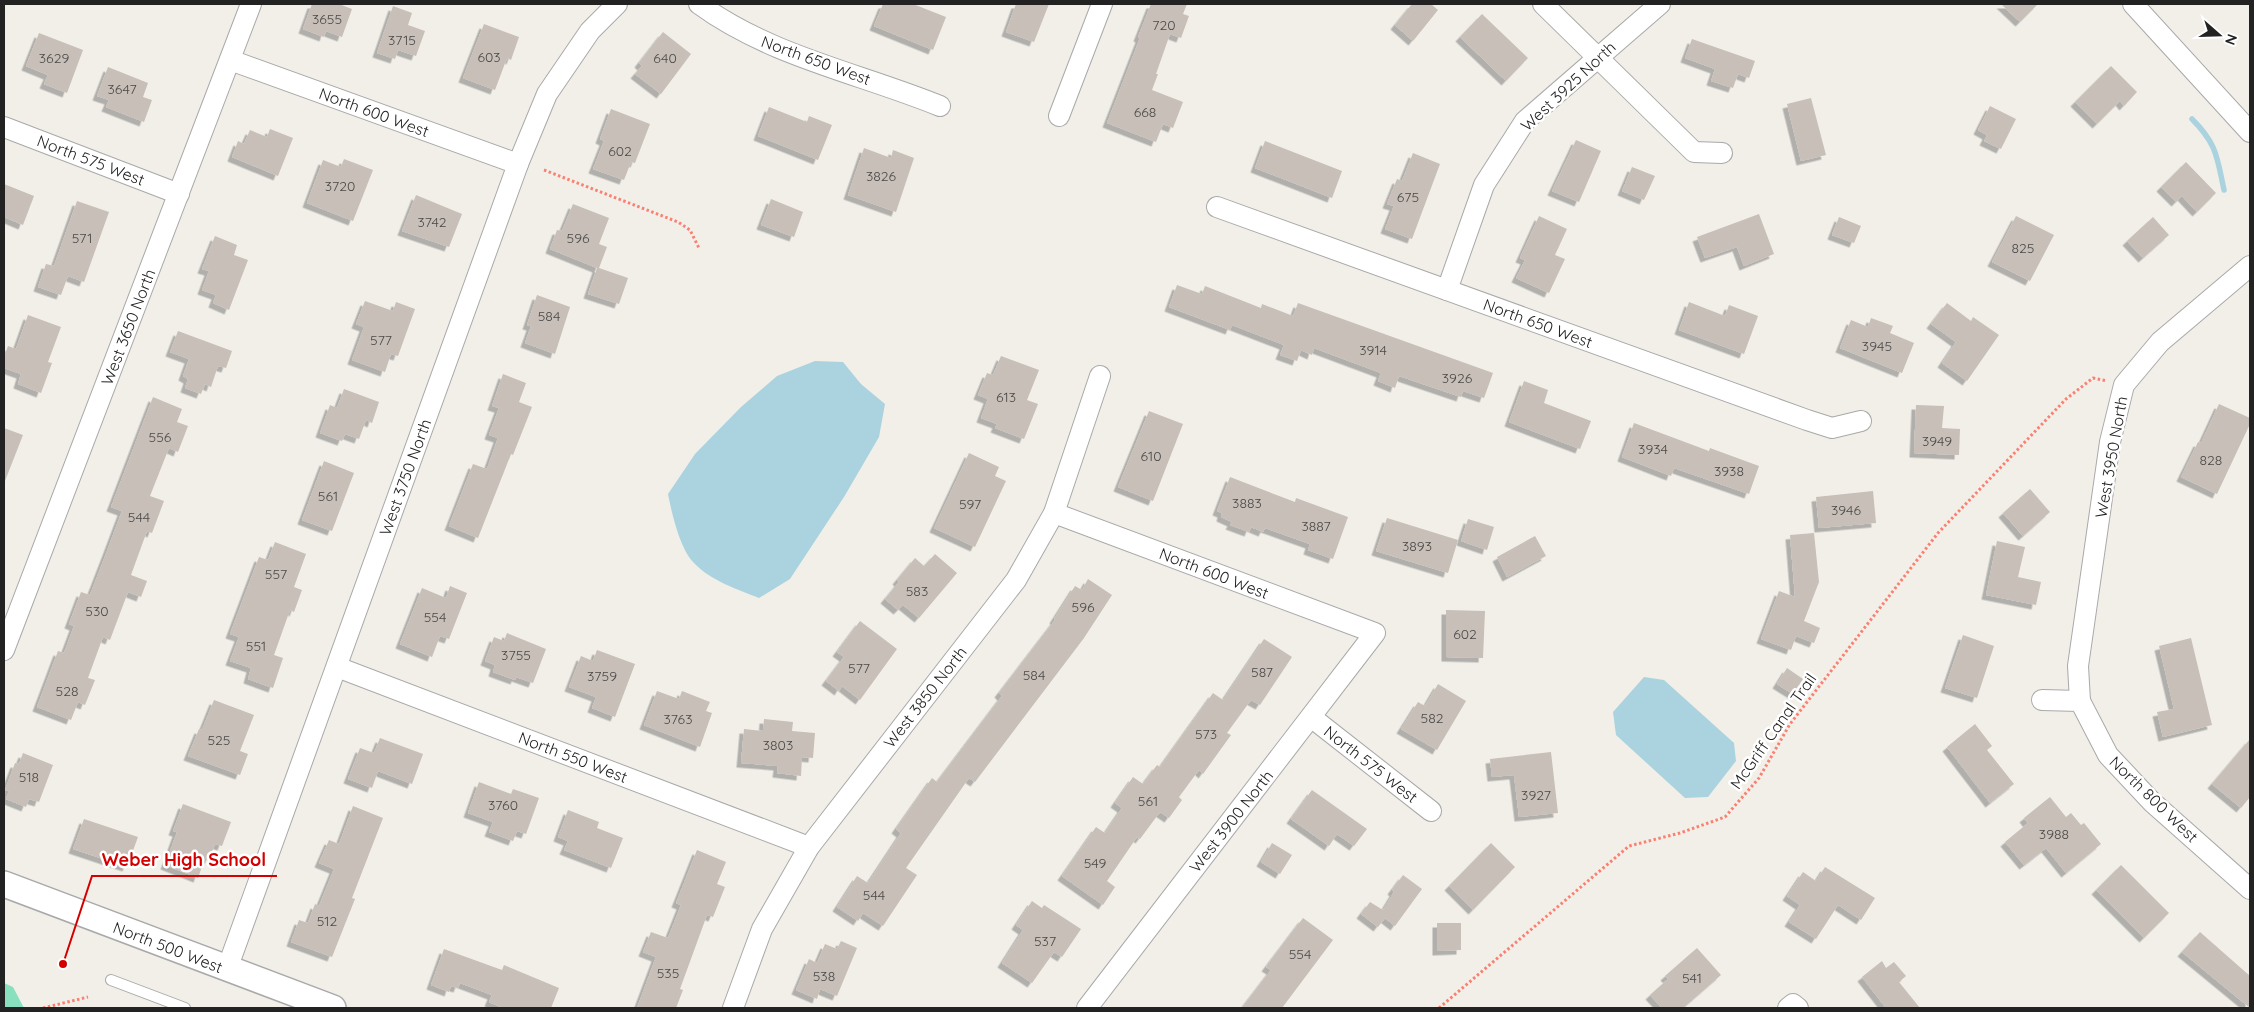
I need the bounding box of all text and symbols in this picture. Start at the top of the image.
house number: 3655 [312,10,342,28]
north arrow [2194,10,2244,60]
house number: 720 [1152,16,1176,34]
house number: 3715 [388,31,416,49]
street label: North 650 West [759,31,873,89]
text: N [2221,32,2241,47]
street label: West 3925 North [1516,37,1620,135]
house number: 603 [477,48,501,66]
house number: 3629 [39,49,69,67]
house number: 640 [653,49,677,67]
house number: 3647 [107,80,137,98]
street label: North 600 West [316,83,432,141]
house number: 668 [1134,103,1156,121]
street label: North 575 West [34,130,148,190]
house number: 602 [608,142,632,160]
house number: 3826 [866,167,897,185]
house number: 3720 [325,177,355,195]
house number: 675 [1397,188,1419,206]
house number: 3742 [417,213,447,231]
house number: 571 [72,229,92,247]
house number: 596 [567,229,590,247]
house number: 825 [2012,239,2034,257]
street label: West 3650 North [97,266,159,388]
street label: North 650 West [1481,294,1595,352]
house number: 584 [538,307,560,325]
house number: 577 [370,331,392,349]
house number: 3945 [1862,337,1892,355]
house number: 3914 [1359,341,1387,359]
house number: 3926 [1442,369,1473,387]
house number: 613 [996,388,1016,406]
street label: West 3950 North [2090,394,2132,520]
street label: West 3750 North [375,416,435,538]
house number: 556 [149,428,172,446]
house number: 3949 [1922,432,1952,450]
house number: 3934 [1638,440,1668,458]
house number: 610 [1141,447,1161,465]
house number: 828 [2200,451,2222,469]
house number: 3938 [1714,462,1744,480]
house number: 561 [318,487,338,505]
house number: 3883 [1232,494,1262,512]
house number: 597 [959,495,981,513]
house number: 3946 [1831,501,1861,519]
house number: 544 [128,508,150,526]
house number: 3887 [1301,517,1331,535]
house number: 3893 [1402,537,1432,555]
street label: North 600 West [1156,543,1272,603]
house number: 557 [265,565,287,583]
house number: 583 [906,582,928,600]
house number: 596 [1072,598,1095,616]
house number: 530 [85,602,109,620]
house number: 554 [424,608,446,626]
house number: 602 [1453,625,1477,643]
house number: 551 [246,637,266,655]
street label: West 3850 North [879,642,971,752]
house number: 3755 [501,646,531,664]
house number: 577 [848,659,870,677]
house number: 587 [1251,663,1273,681]
house number: 584 [1023,666,1045,684]
house number: 3759 [587,667,617,685]
street label: McGriff Canal Trail [1726,669,1820,793]
house number: 528 [56,682,78,700]
house number: 582 [1421,709,1444,727]
house number: 3763 [664,710,692,728]
street label: North 575 West [1320,721,1422,807]
house number: 573 [1195,725,1217,743]
street label: North 550 West [516,727,630,787]
house number: 525 [207,731,231,749]
house number: 3803 [763,736,793,754]
street label: North 800 West [2105,752,2203,846]
street label: West 3900 North [1185,766,1277,876]
house number: 518 [19,768,39,786]
house number: 3927 [1521,786,1551,804]
house number: 561 [1138,792,1158,810]
house number: 3760 [488,796,518,814]
house number: 3988 [2039,825,2069,843]
callout: Weber High School [92,843,277,876]
text: Weber High School [102,848,266,871]
house number: 549 [1084,854,1106,872]
house number: 544 [863,886,885,904]
house number: 512 [317,912,338,930]
street label: North 500 West [110,917,226,977]
house number: 537 [1034,932,1056,950]
house number: 554 [1289,945,1311,963]
house number: 535 [657,964,679,982]
house number: 538 [813,967,835,985]
house number: 541 [1682,969,1702,987]

